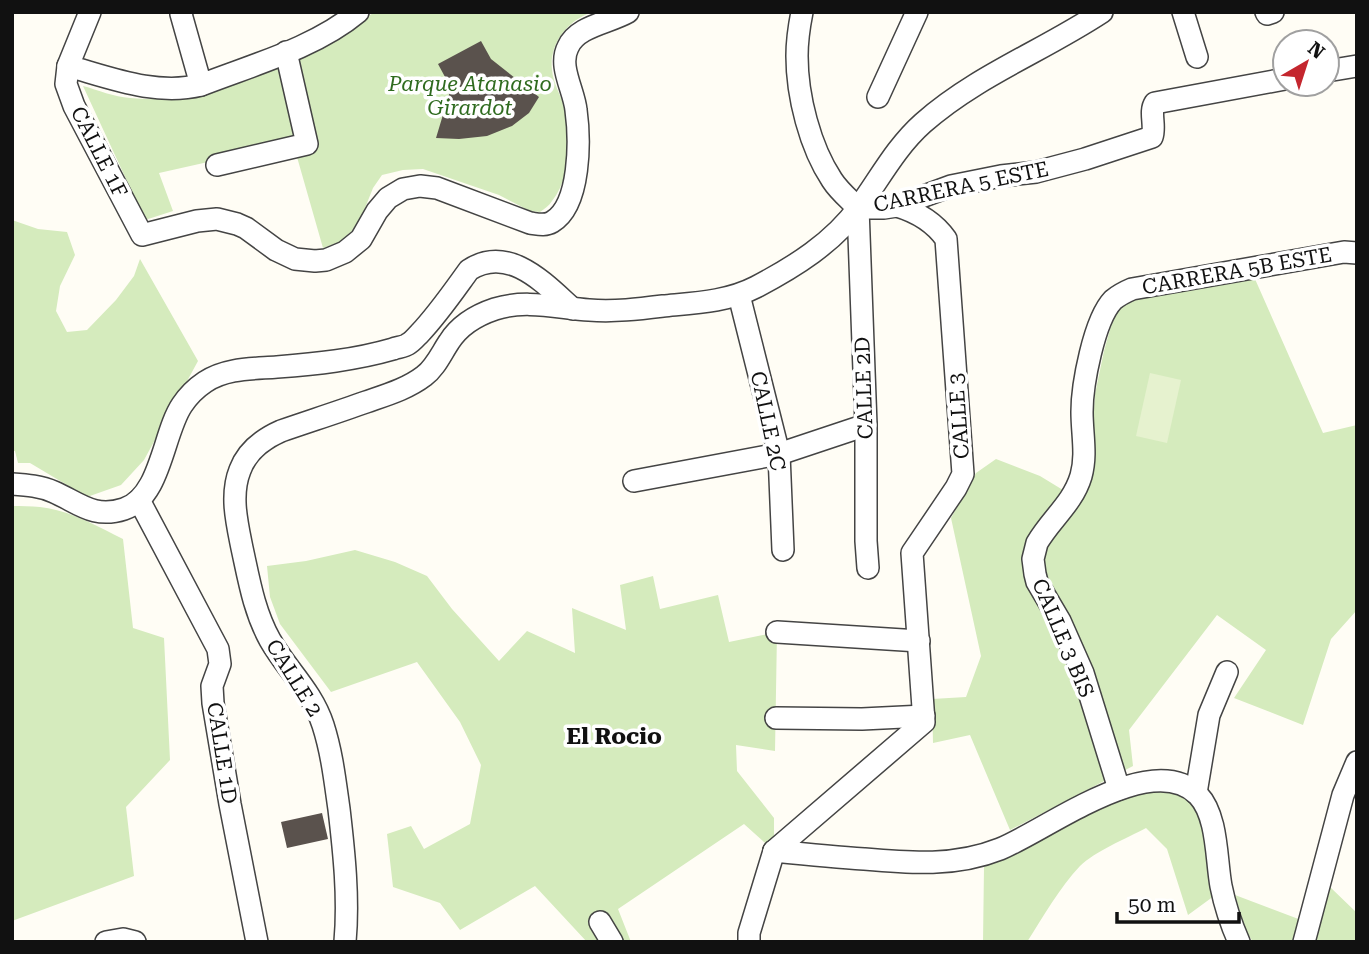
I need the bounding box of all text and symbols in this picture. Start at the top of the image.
north arrow [1271,28,1341,98]
text: N [1303,37,1330,64]
park label: Parque Atanasio Girardot [387,72,552,120]
street label: CALLE 1F [66,103,132,201]
street label: CARRERA 5 ESTE [871,157,1051,217]
street label: CARRERA 5B ESTE [1140,242,1334,300]
street label: CALLE 2D [850,336,878,440]
street label: CALLE 2C [746,369,790,473]
street label: CALLE 3 [944,372,974,460]
street label: CALLE 3 BIS [1027,575,1099,701]
street label: CALLE 2 [261,635,327,721]
street label: CALLE 1D [202,700,242,806]
district label: El Rocio [566,723,662,750]
scale bar [1117,880,1240,924]
text: 50 m [1128,893,1176,917]

